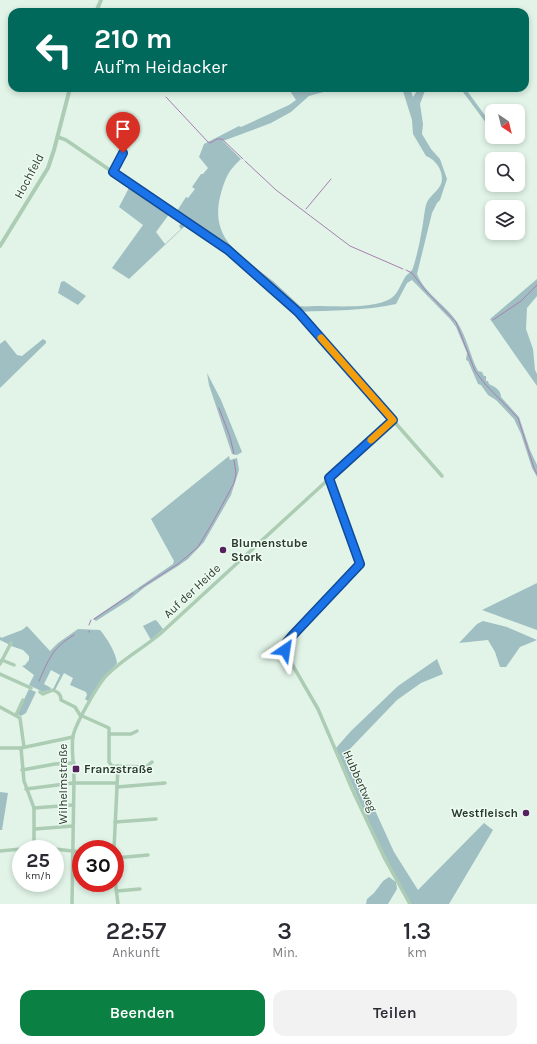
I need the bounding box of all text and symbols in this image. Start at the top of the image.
text: 210 m [94,22,172,55]
icon: left [28,24,80,76]
text: Auf'm Heidacker [94,56,227,78]
north arrow [485,104,525,144]
map controls [485,104,525,240]
pin [106,112,140,153]
icon: arrive [112,118,134,140]
street label: Hochfeld [11,151,47,201]
button: search [485,152,525,192]
button: layers [485,200,525,240]
place label: Blumenstube Stork [231,536,308,564]
marker: Blumenstube Stork [218,545,228,555]
street label: Auf der Heide [161,561,223,621]
position arrow [264,629,306,671]
street label: Wilhelmstraße [56,744,70,824]
street label: Hubbertweg [340,748,380,814]
place label: Franzstraße [84,762,153,776]
marker: Franzstraße [71,764,81,774]
place label: Westfleisch [451,806,518,820]
marker: Westfleisch [521,808,531,818]
speed limit sign: 30 [72,840,124,892]
text: 25 [26,849,50,872]
text: km/h [25,870,51,882]
text: 22:57 [106,917,166,945]
text: 3 [277,917,292,945]
text: 1.3 [403,917,431,945]
text: Ankunft [112,945,160,960]
text: Min. [272,945,297,960]
text: km [407,945,427,960]
button: Beenden [20,990,265,1036]
button: Teilen [273,990,517,1036]

